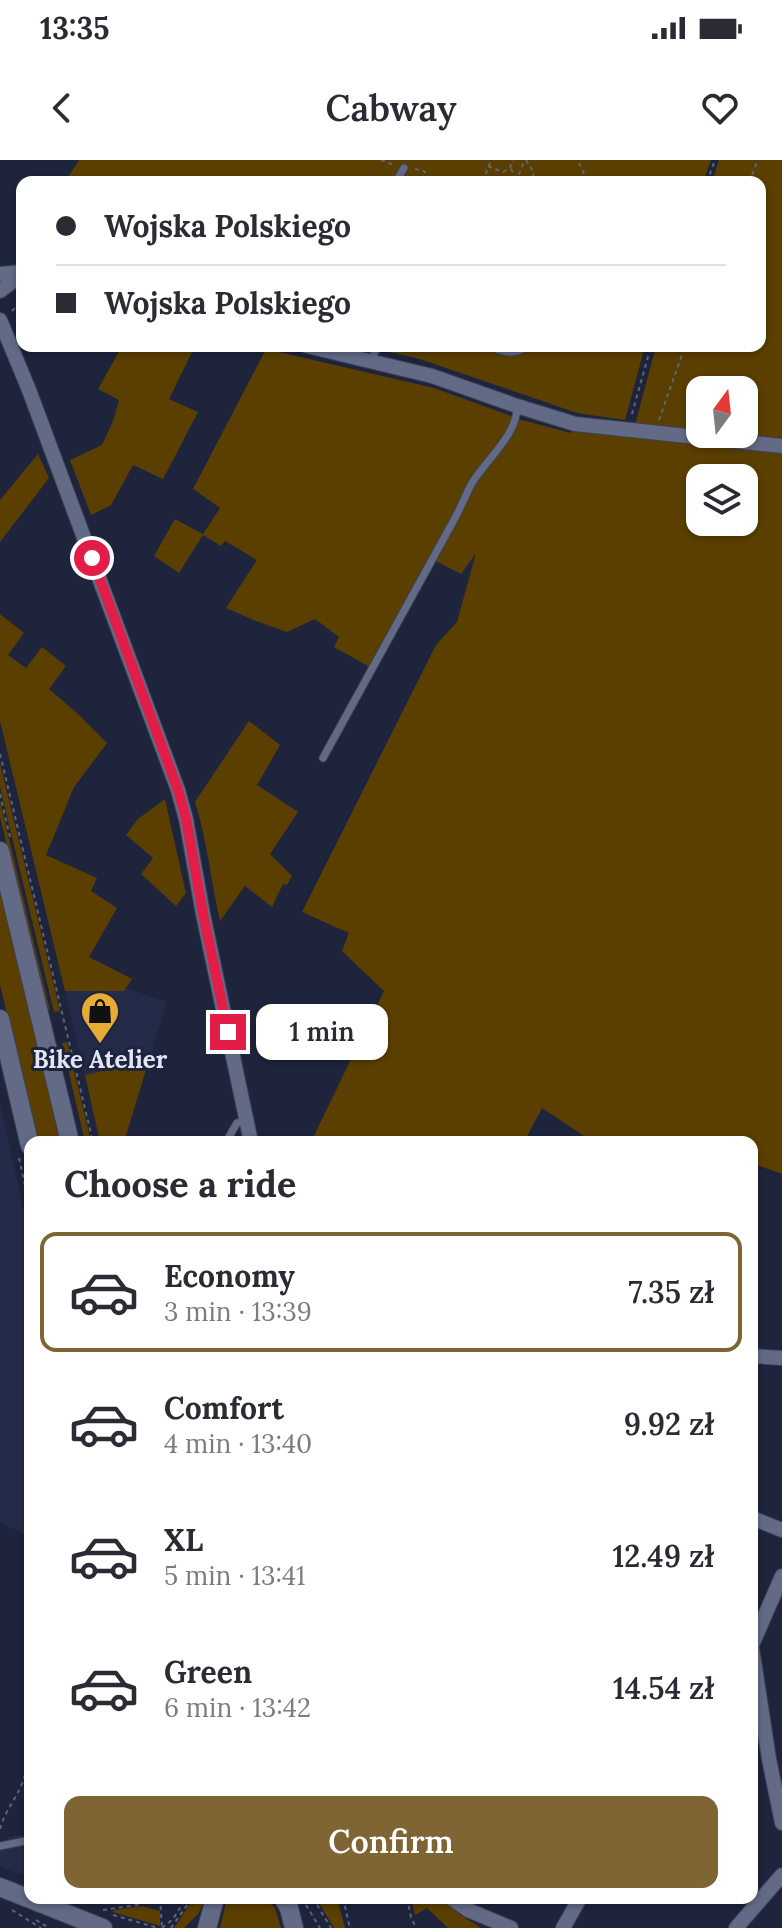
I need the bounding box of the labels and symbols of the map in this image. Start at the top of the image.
north arrow [686,376,758,448]
route start [74,540,110,576]
shop icon: Bike Atelier [79,990,121,1045]
callout: 1 min [256,1004,388,1060]
route end [210,1014,246,1050]
place label: Bike Atelier [33,1044,168,1075]

